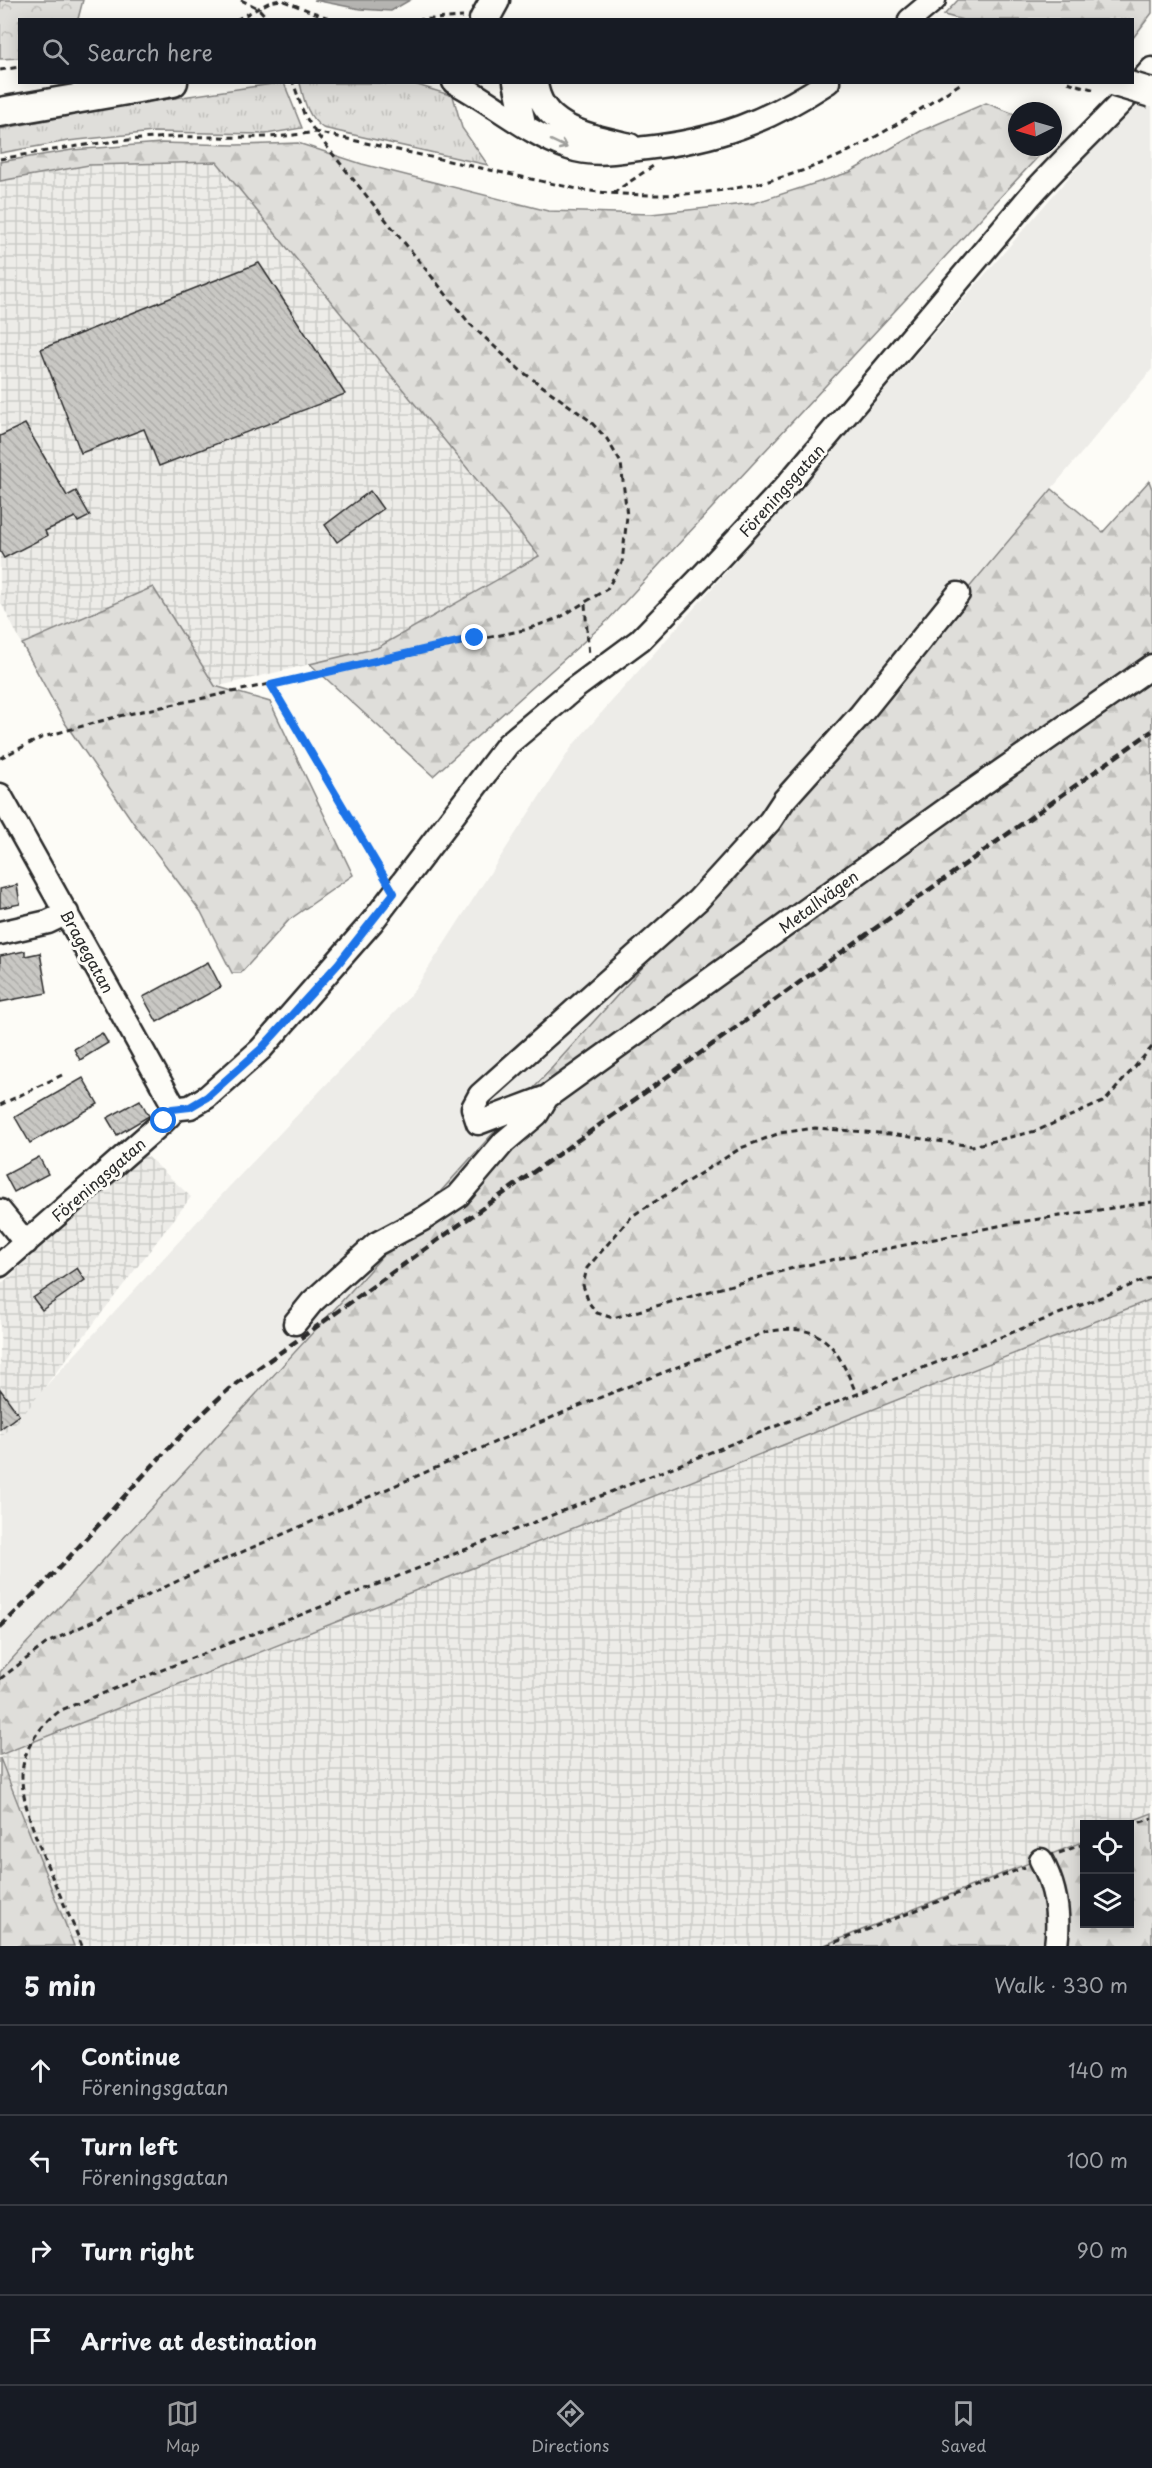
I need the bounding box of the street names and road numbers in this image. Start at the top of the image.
street label: Föreningsgatan [733,438,829,542]
street label: Metallvägen [773,864,863,938]
street label: Bragegatan [55,905,121,997]
street label: Föreningsgatan [46,1131,150,1227]

